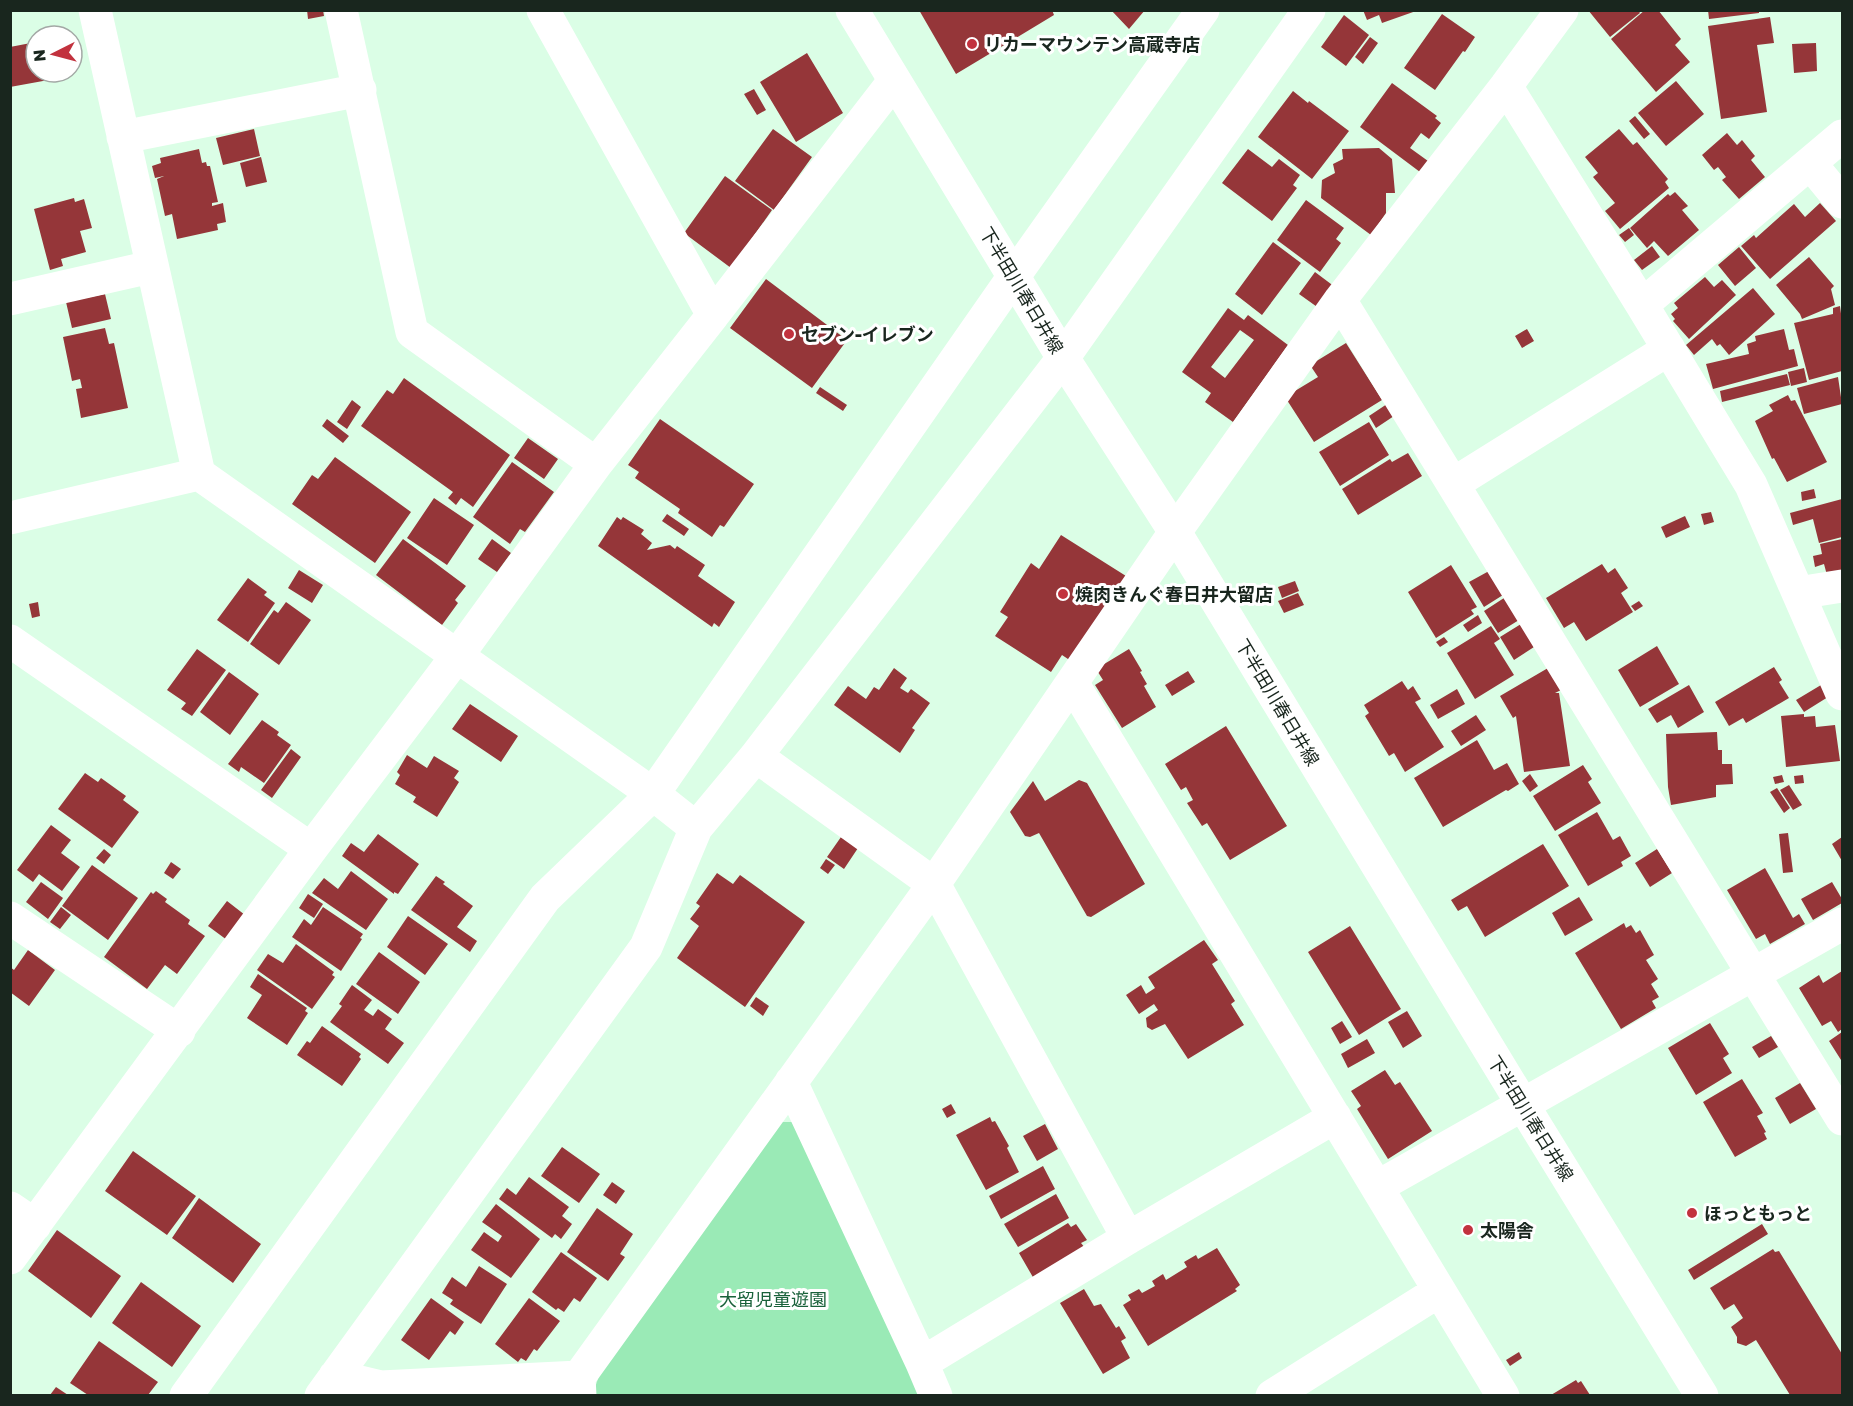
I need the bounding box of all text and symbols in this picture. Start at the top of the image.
north arrow [24,24,84,84]
place label: リカーマウンテン高蔵寺店 [984,33,1200,55]
marker: リカーマウンテン高蔵寺店 [965,37,979,51]
text: N [29,48,50,63]
street label: 下半田川春日井線 [975,223,1069,357]
place label: セブン-イレブン [801,323,934,345]
marker: セブン-イレブン [782,327,796,341]
place label: 焼肉きんぐ春日井大留店 [1075,583,1273,605]
marker: 焼肉きんぐ春日井大留店 [1056,587,1070,601]
street label: 下半田川春日井線 [1231,635,1325,769]
street label: 下半田川春日井線 [1484,1051,1578,1185]
place label: ほっともっと [1704,1202,1812,1224]
marker: ほっともっと [1685,1206,1699,1220]
place label: 太陽舎 [1480,1219,1534,1241]
marker: 太陽舎 [1461,1223,1475,1237]
park label: 大留児童遊園 [719,1288,827,1310]

